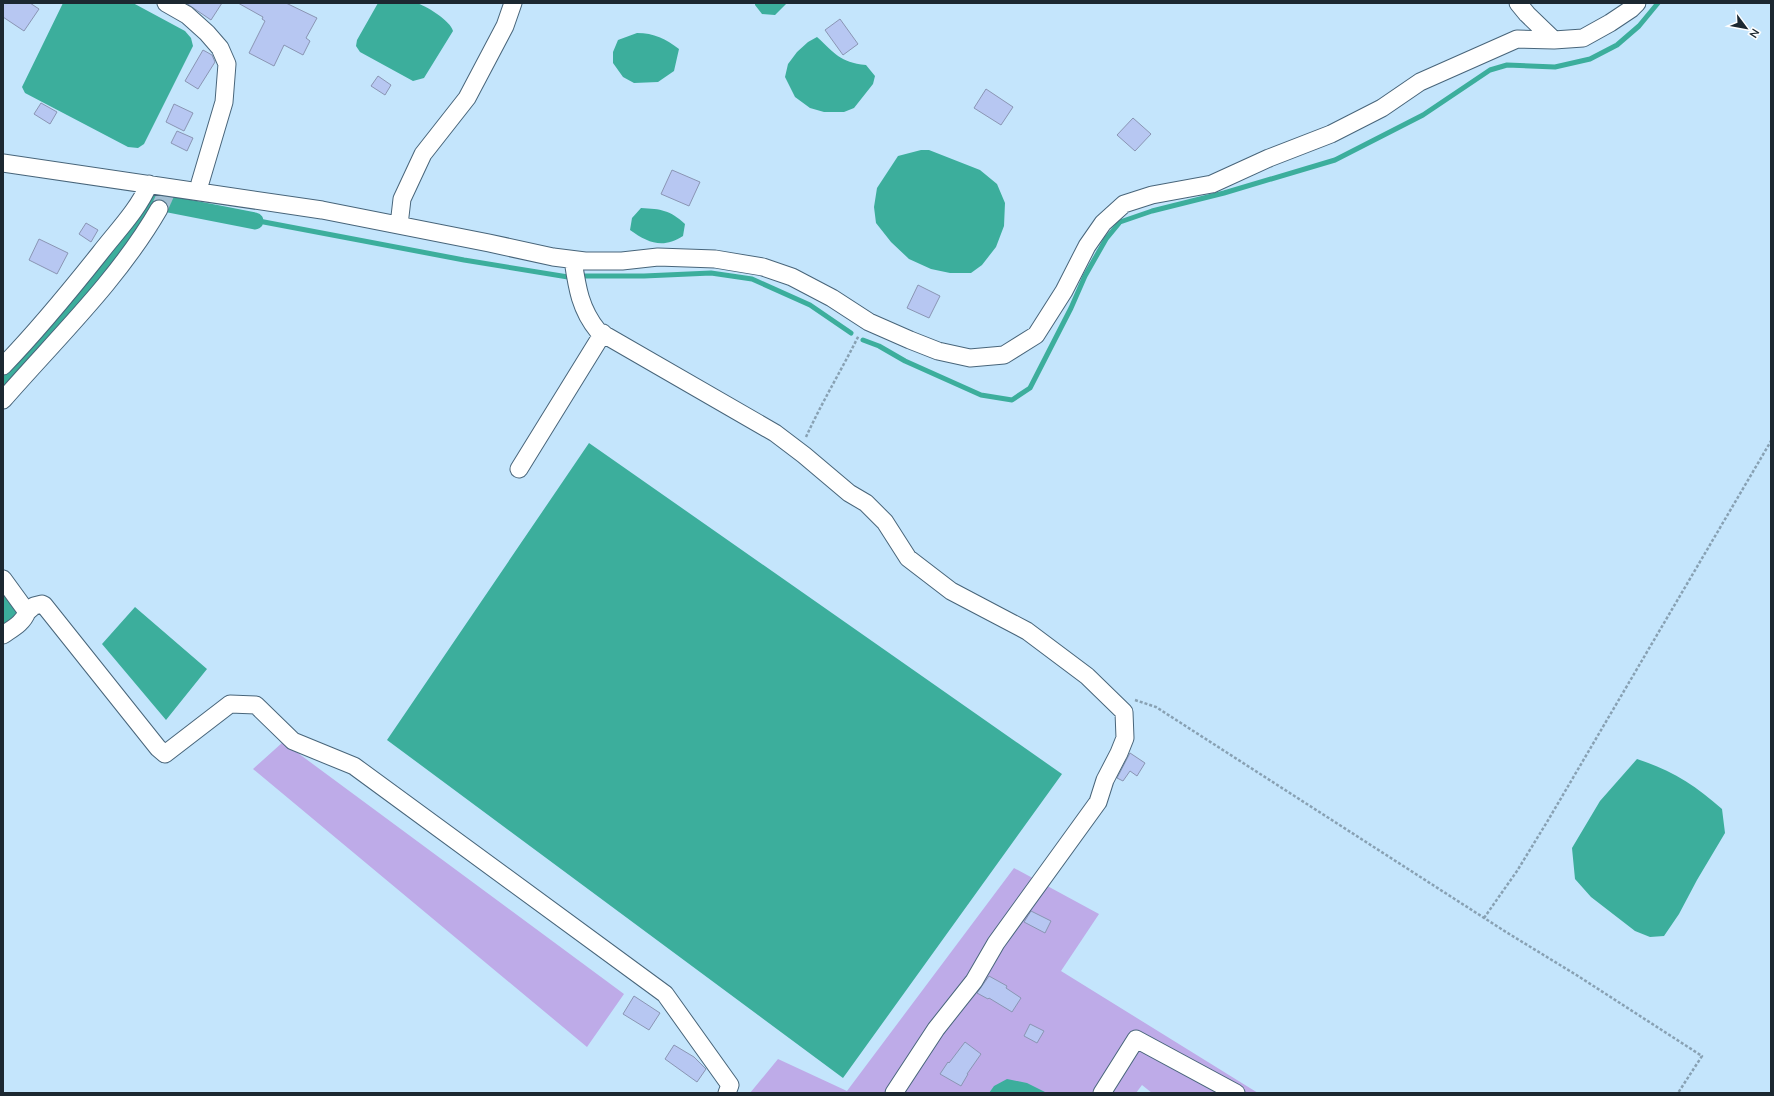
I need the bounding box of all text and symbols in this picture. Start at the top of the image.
north arrow [1726,8,1766,48]
text: N [1746,26,1763,41]

